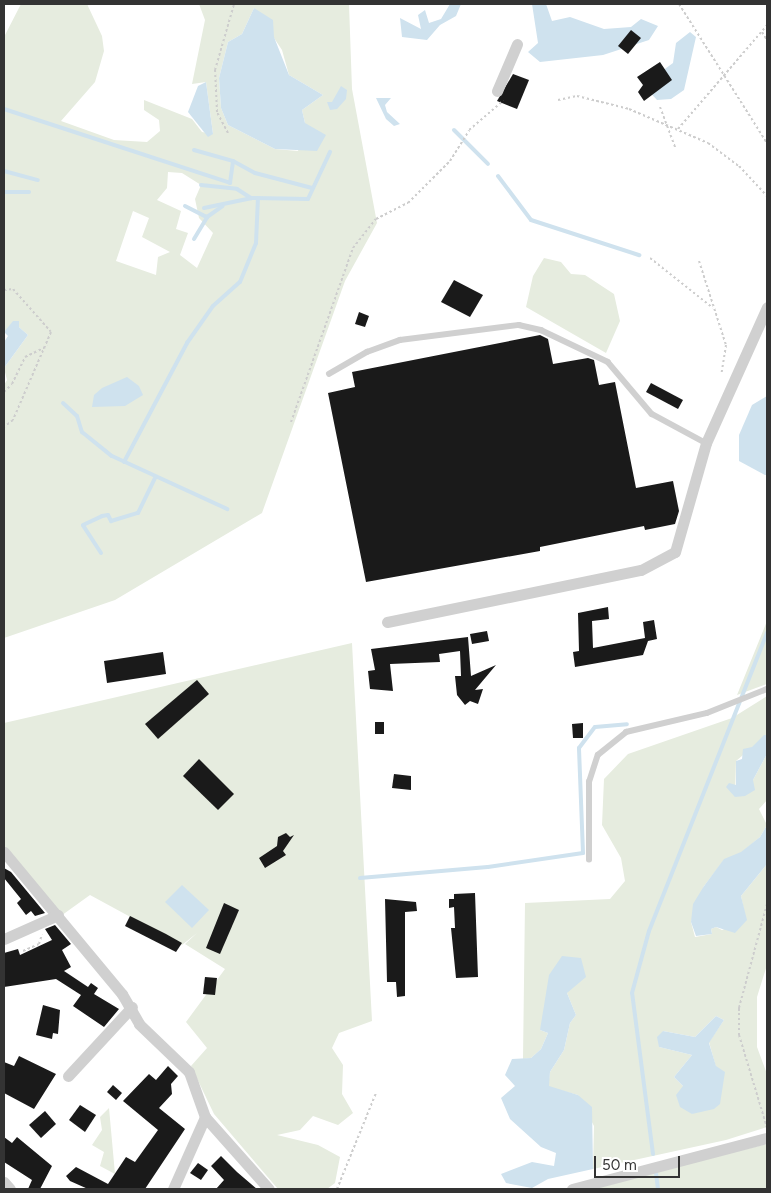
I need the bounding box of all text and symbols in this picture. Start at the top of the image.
scale bar [596,1146,682,1178]
text: 50 m [602,1156,637,1174]

